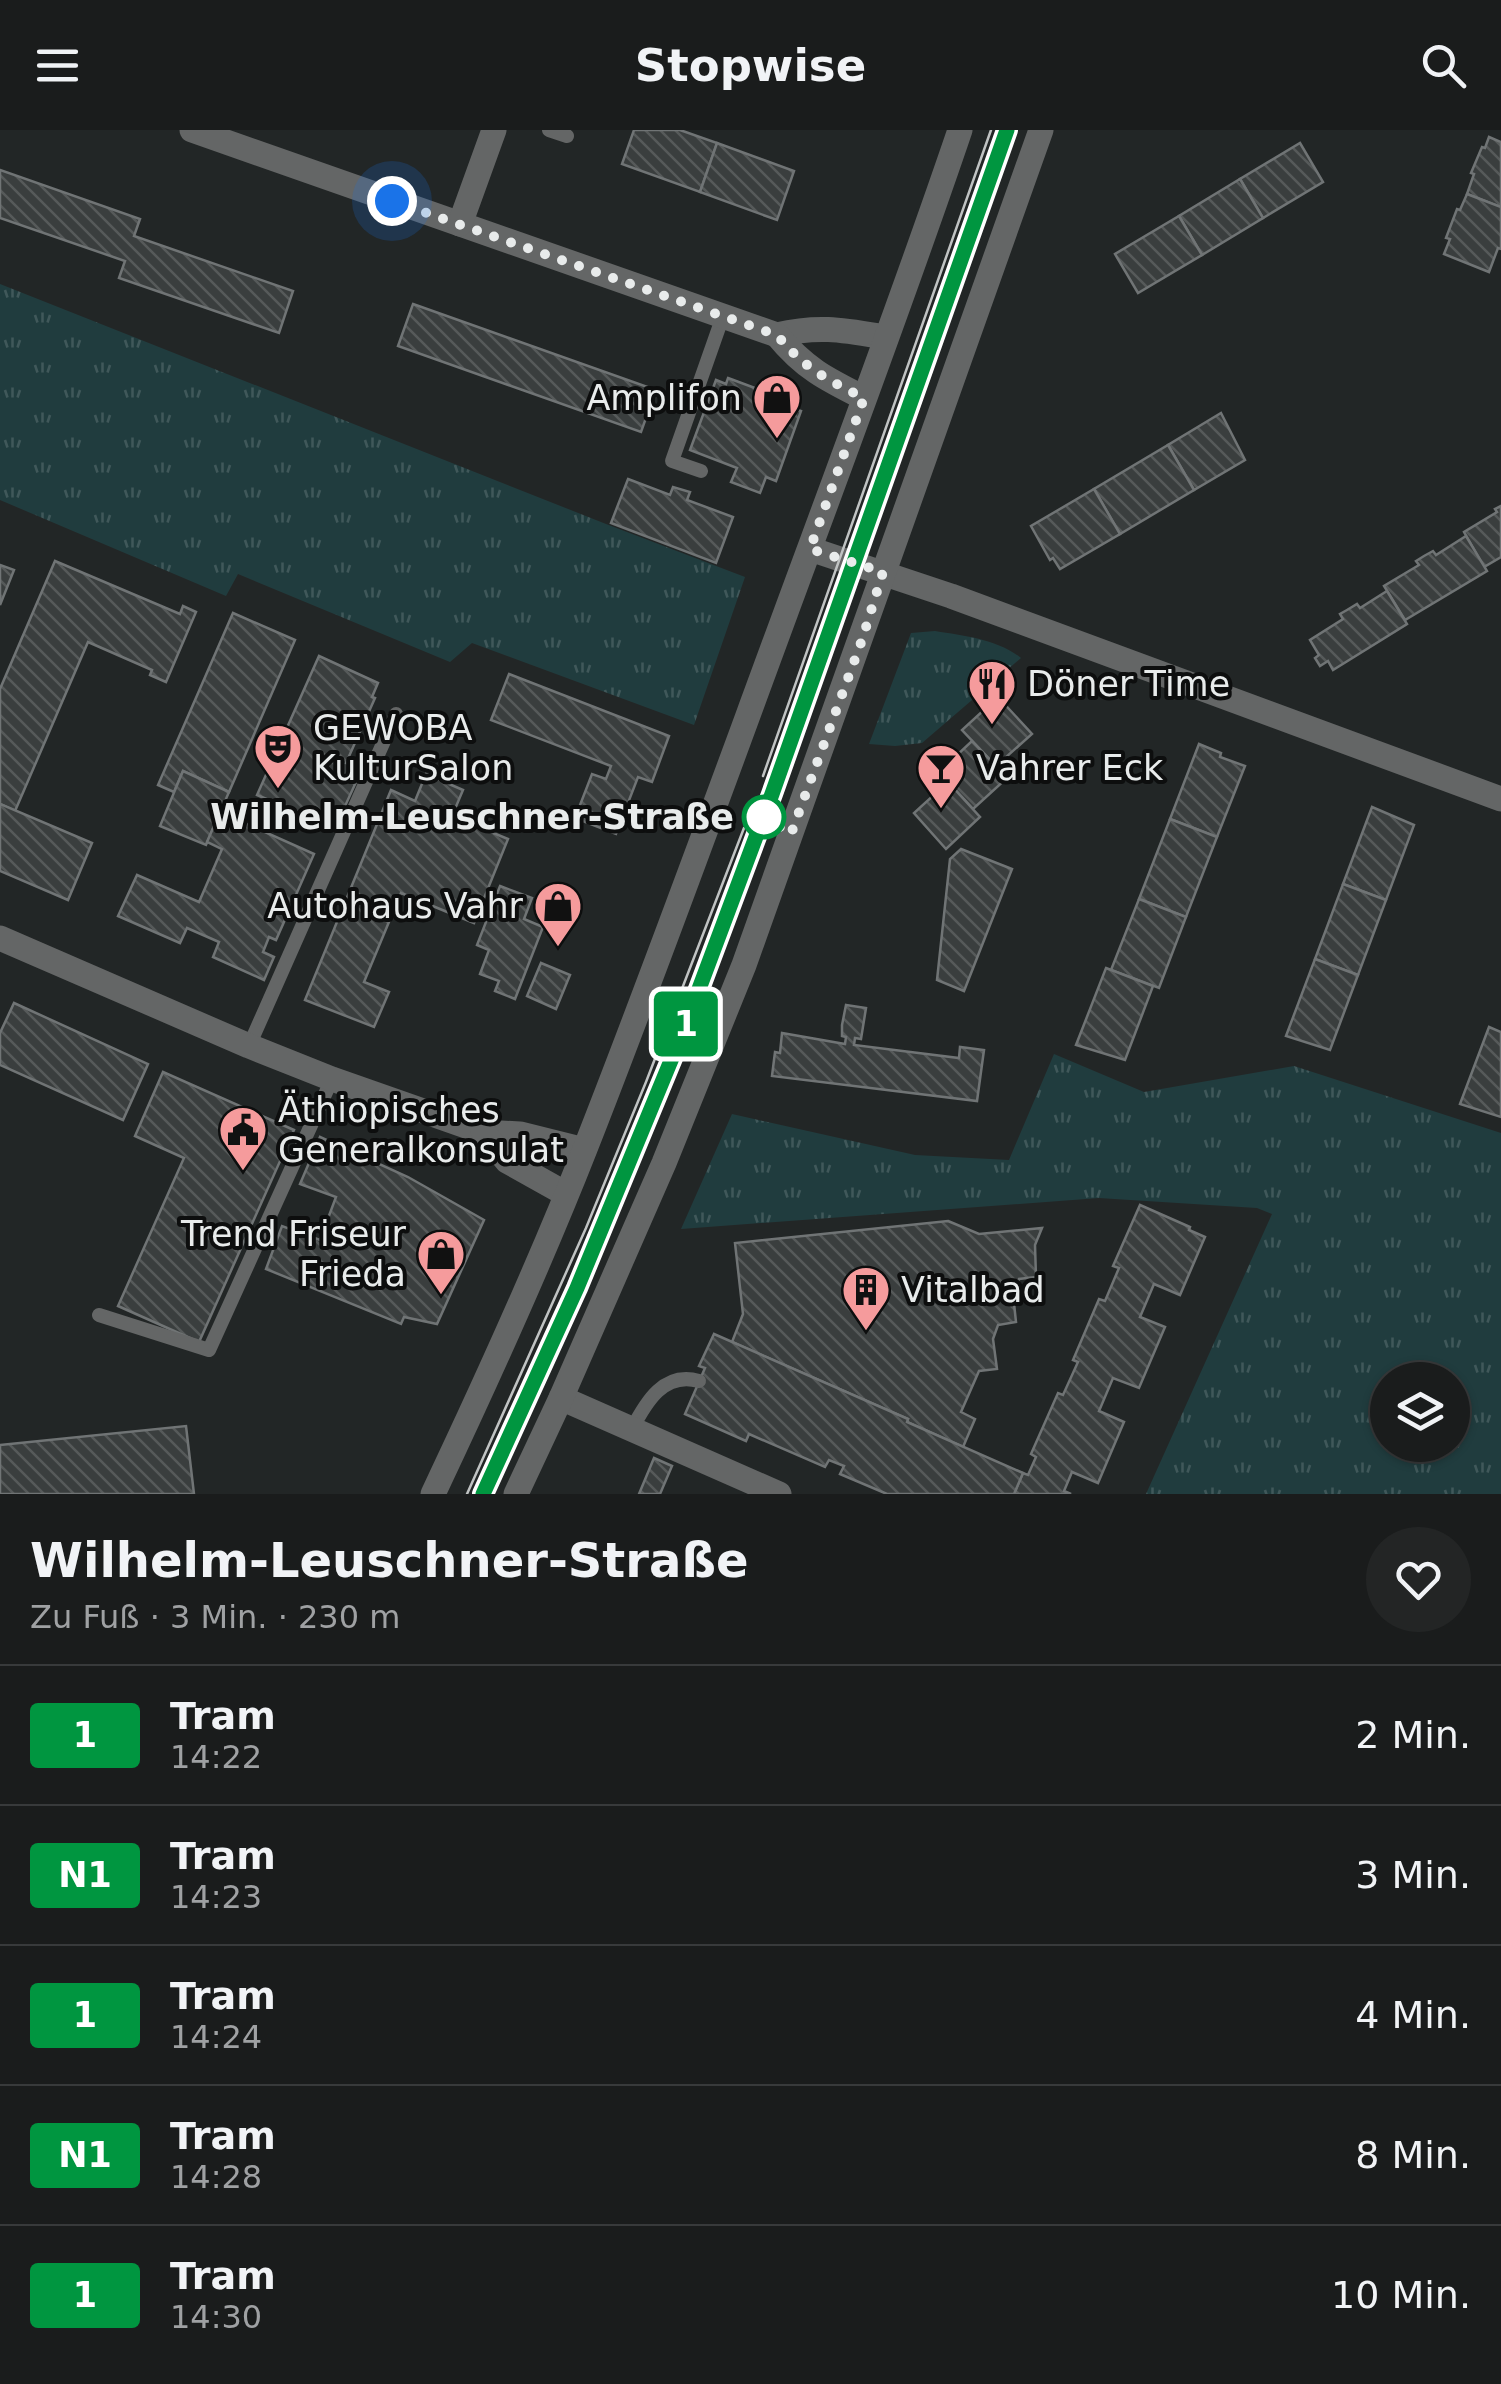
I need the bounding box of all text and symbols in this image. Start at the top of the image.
icon: menu [30,38,85,93]
icon: search [1416,38,1471,93]
text: Stopwise [635,39,866,92]
your location [367,176,417,226]
shop icon: Amplifon [751,372,803,440]
place label: Amplifon [586,378,742,418]
restaurant icon: Döner Time [966,658,1018,726]
place label: Döner Time [1027,664,1230,704]
place label: GEWOBA KulturSalon [313,708,513,788]
theatre icon: GEWOBA KulturSalon [252,722,304,790]
bar icon: Vahrer Eck [915,742,967,810]
place label: Vahrer Eck [976,748,1164,788]
marker: Wilhelm-Leuschner-Straße [743,796,785,838]
place label: Wilhelm-Leuschner-Straße [210,797,734,837]
shop icon: Autohaus Vahr [532,880,584,948]
place label: Autohaus Vahr [267,886,524,926]
line badge: 1 [654,992,718,1056]
text: 1 [674,1004,698,1044]
place label: Äthiopisches Generalkonsulat [278,1089,564,1170]
public building icon: Äthiopisches Generalkonsulat [217,1104,269,1172]
place label: Trend Friseur Frieda [180,1214,407,1294]
shop icon: Trend Friseur Frieda [415,1228,467,1296]
building icon: Vitalbad [840,1264,892,1332]
place label: Vitalbad [901,1270,1045,1310]
map controls [1370,1362,1470,1462]
button: layers [1370,1362,1470,1462]
button: heart [1366,1527,1471,1632]
text: Wilhelm-Leuschner-Straße [30,1532,748,1588]
text: Zu Fuß · 3 Min. · 230 m [30,1598,400,1636]
text: Tram [170,1694,276,1738]
text: 2 Min. [1355,1713,1471,1757]
text: 1 [73,1715,97,1755]
text: 14:22 [170,1738,262,1776]
text: Tram [170,1834,276,1878]
text: 3 Min. [1355,1853,1471,1897]
text: N1 [58,1855,112,1895]
text: 14:23 [170,1878,262,1916]
text: Tram [170,1974,276,2018]
text: 4 Min. [1355,1993,1471,2037]
text: 1 [73,1995,97,2035]
text: 14:24 [170,2018,262,2056]
text: Tram [170,2114,276,2158]
text: 8 Min. [1355,2133,1471,2177]
text: N1 [58,2135,112,2175]
text: 14:28 [170,2158,262,2196]
text: Tram [170,2254,276,2298]
text: 10 Min. [1331,2273,1471,2317]
text: 1 [73,2275,97,2315]
text: 14:30 [170,2298,262,2336]

